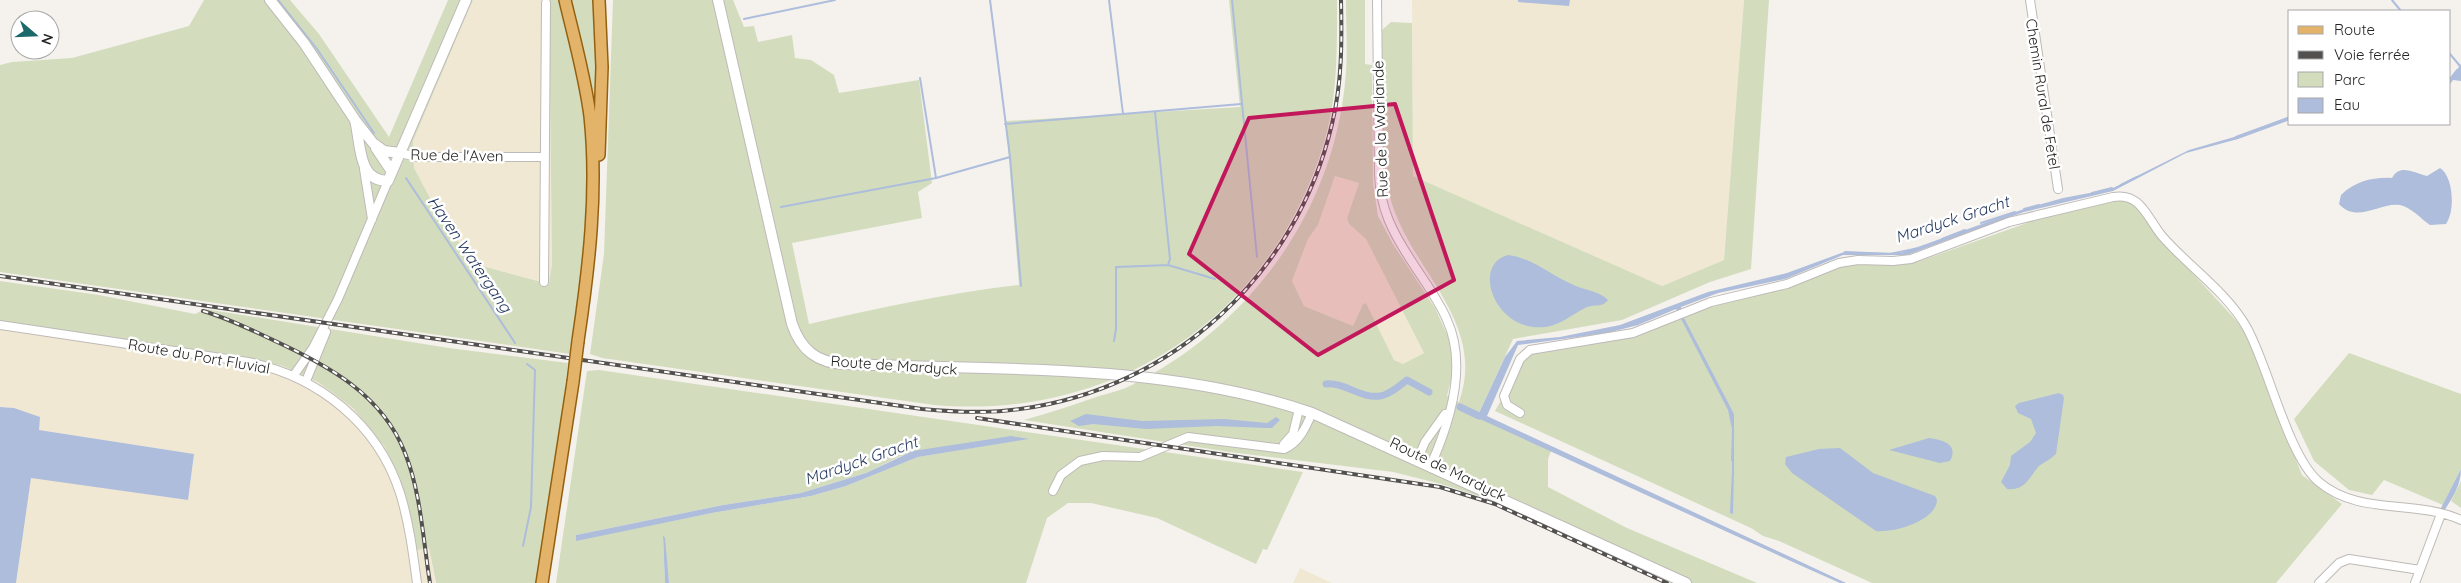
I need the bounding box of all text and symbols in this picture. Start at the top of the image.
north arrow [10,10,60,60]
legend [2288,10,2451,125]
street label: Chemin Rural de Fetel [2022,17,2064,171]
text: Route [2334,20,2375,39]
text: N [37,31,57,47]
text: Voie ferrée [2334,45,2410,64]
street label: Rue de la Warlande [1368,60,1392,198]
text: Parc [2334,70,2365,89]
text: Eau [2334,95,2360,114]
street label: Rue de l'Aven [410,145,504,165]
water label: Mardyck Gracht [1893,191,2013,247]
water label: Haven Watergang [424,192,517,317]
street label: Route du Port Fluvial [126,334,272,378]
street label: Route de Mardyck [830,351,958,379]
water label: Mardyck Gracht [802,431,922,489]
street label: Route de Mardyck [1387,433,1509,505]

